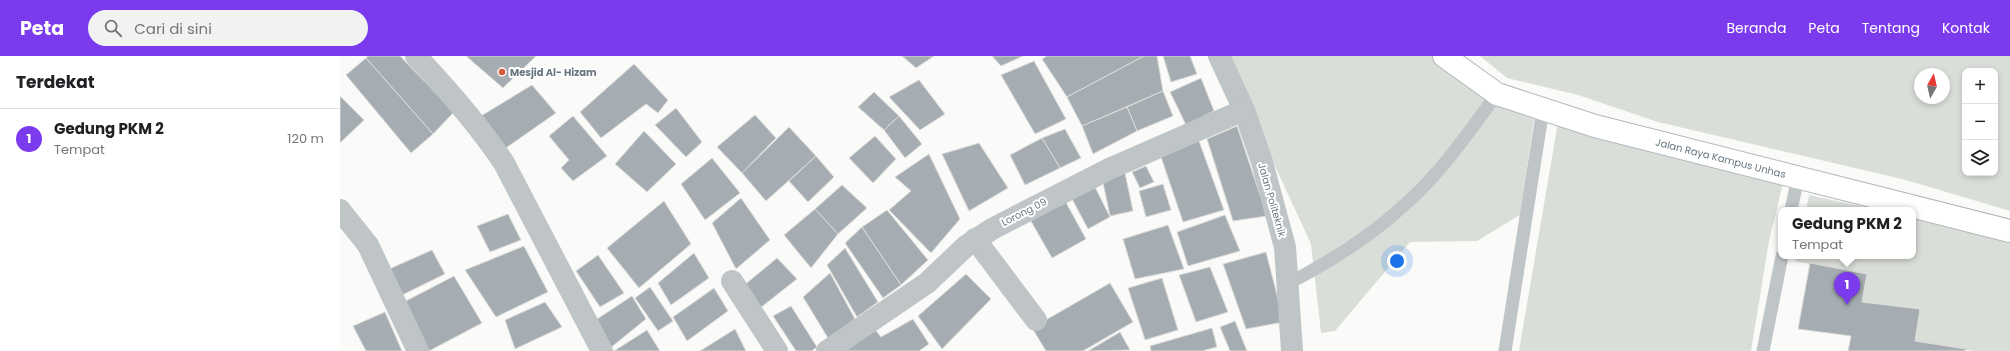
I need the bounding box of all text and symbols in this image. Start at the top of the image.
search box [88,10,368,46]
text: Peta [20,15,64,42]
icon: search [102,17,124,39]
text: Cari di sini [134,18,212,39]
text: Beranda [1727,18,1786,38]
text: Peta [1808,18,1840,38]
text: Tentang [1862,18,1920,38]
text: Kontak [1942,18,1990,38]
place label: Mesjid Al- Hizam [510,65,597,80]
marker: Mesjid Al- Hizam [497,67,507,77]
north arrow [1914,68,1950,104]
map controls [1962,68,1998,176]
button: + [1962,68,1998,104]
text: Terdekat [16,70,95,94]
button: − [1962,104,1998,140]
text: Gedung PKM 2 [54,118,164,139]
text: 1 [27,129,31,148]
text: 120 m [287,129,324,148]
street label: Jalan Raya Kampus Unhas [1654,134,1788,182]
text: Tempat [54,140,105,159]
button: layers [1962,140,1998,176]
street label: Jalan Politeknik [1254,161,1290,240]
street label: Lorong 09 [999,194,1049,230]
popup [1778,207,1916,259]
text: Gedung PKM 2 [1792,213,1902,234]
text: Tempat [1792,235,1843,254]
your location [1387,251,1407,271]
pin: 1 [1834,272,1860,305]

